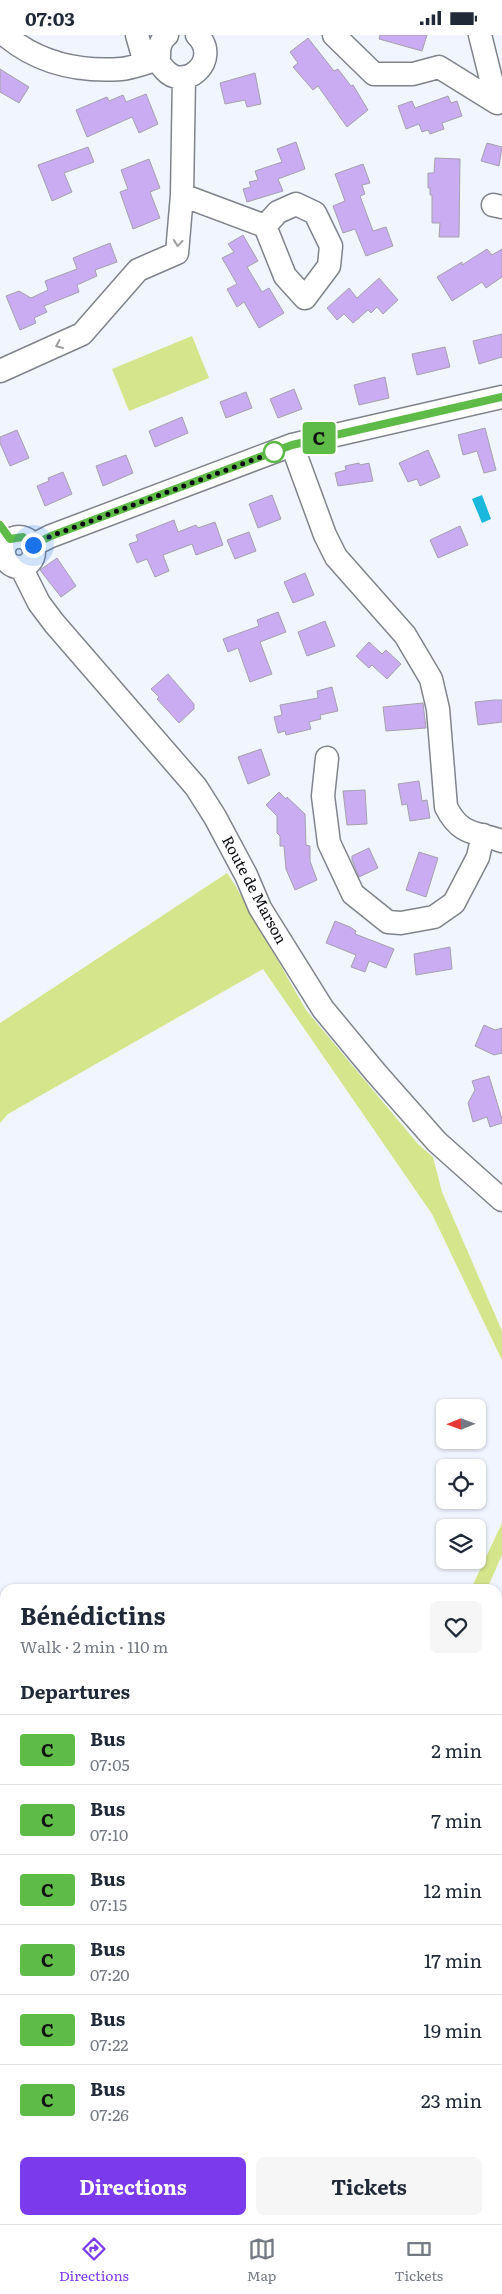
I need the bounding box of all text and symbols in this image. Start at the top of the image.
text: 07:03 [25,4,75,32]
one-way arrow [173,239,184,247]
one-way arrow [55,338,64,349]
line badge: C [303,422,335,454]
text: C [313,424,325,451]
unlabelled marker [263,441,285,463]
your location [21,533,46,558]
street label: Route de Marson [217,831,294,948]
north arrow [436,1399,486,1449]
map controls [436,1399,486,1569]
button: locate [436,1459,486,1509]
button: layers [436,1519,486,1569]
text: Bénédictins [20,1597,165,1632]
button: heart [430,1601,482,1653]
text: Walk · 2 min · 110 m [20,1634,168,1658]
text: Departures [20,1677,130,1705]
text: Bus [90,1724,125,1752]
text: C [41,1736,54,1763]
text: 2 min [431,1736,482,1764]
text: 07:05 [90,1752,130,1776]
text: Bus [90,1794,125,1822]
text: C [41,1806,54,1833]
text: 7 min [431,1806,482,1834]
text: 07:10 [90,1822,128,1846]
text: Bus [90,1864,125,1892]
text: C [41,1876,54,1903]
text: 12 min [423,1876,482,1904]
text: 07:15 [90,1892,127,1916]
text: Bus [90,1934,125,1962]
text: C [41,1946,54,1973]
text: 17 min [424,1946,482,1974]
text: 07:20 [90,1962,130,1986]
text: Bus [90,2004,125,2032]
text: C [41,2016,54,2043]
text: 19 min [423,2016,482,2044]
text: 07:22 [90,2032,128,2056]
text: Bus [90,2074,125,2102]
text: C [41,2086,54,2113]
text: 23 min [421,2086,482,2114]
text: 07:26 [90,2102,129,2126]
button: Directions [20,2157,246,2215]
button: Tickets [256,2157,482,2215]
tab: Directions [59,2235,129,2285]
tab: Map [247,2235,276,2285]
tab: Tickets [394,2235,443,2285]

